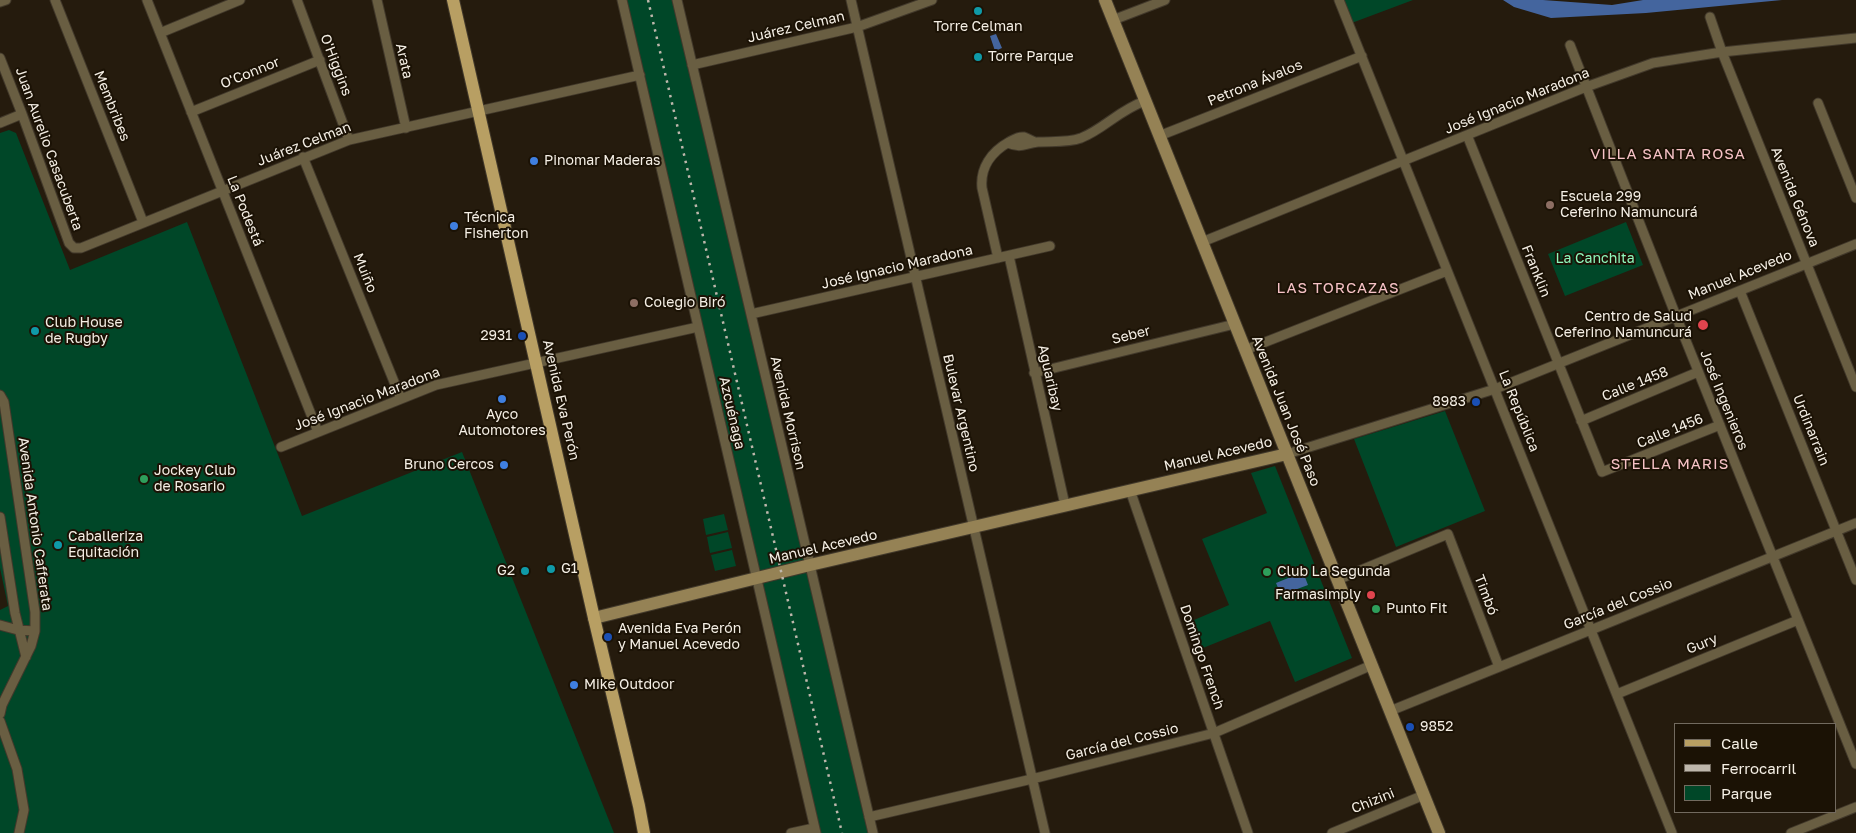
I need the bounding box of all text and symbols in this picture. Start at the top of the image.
marker: Torre Celman [972,5,984,17]
street label: Juárez Celman [746,8,846,46]
place label: Torre Celman [933,19,1023,35]
street label: O'Higgins [317,32,355,98]
street label: Arata [392,42,416,80]
place label: Torre Parque [988,49,1074,65]
marker: Torre Parque [972,51,984,63]
street label: O'Connor [218,54,282,92]
street label: Petrona Ávalos [1205,56,1305,110]
street label: José Ignacio Maradona [1442,64,1592,138]
street label: Juan Aurelio Casacuberta [12,65,86,233]
street label: Membribes [90,68,134,144]
street label: Juárez Celman [255,118,353,170]
street label: Avenida Génova [1767,144,1823,250]
district label: VILLA SANTA ROSA [1588,145,1748,163]
place label: Pinomar Maderas [544,153,661,169]
marker: Pinomar Maderas [528,155,540,167]
street label: La Podestá [223,173,267,249]
place label: Escuela 299 Ceferino Namuncurá [1560,189,1698,222]
marker: Escuela 299 Ceferino Namuncurá [1544,199,1556,211]
place label: Técnica Fisherton [464,210,529,242]
marker: Técnica Fisherton [448,220,460,232]
street label: José Ignacio Maradona [820,241,974,293]
street label: Franklin [1518,242,1554,300]
street label: Manuel Acevedo [1686,247,1794,303]
street label: Muiño [349,251,381,295]
park label: La Canchita [1555,251,1635,267]
district label: LAS TORCAZAS [1275,279,1401,297]
place label: Colegio Biró [644,295,725,311]
marker: Colegio Biró [628,297,640,309]
place label: Centro de Salud Ceferino Namuncurá [1554,309,1692,342]
place label: Club House de Rugby [45,315,123,348]
marker: Centro de Salud Ceferino Namuncurá [1696,318,1710,332]
street label: Seber [1110,322,1152,348]
marker: Club House de Rugby [29,325,41,337]
place label: 2931 [480,328,512,344]
marker: 2931 [516,330,528,342]
street label: Avenida Juan José Paso [1248,333,1324,489]
street label: Avenida Eva Perón [539,338,583,462]
street label: Aguaribay [1034,343,1066,413]
street label: José Ingenieros [1696,347,1752,453]
street label: Bulevar Argentino [939,352,983,474]
street label: Avenida Morrison [767,355,809,471]
street label: José Ignacio Maradona [292,363,442,435]
street label: Calle 1458 [1599,363,1671,405]
street label: La República [1495,368,1543,454]
street label: Azcuénaga [716,375,748,451]
street label: Urdinarrain [1789,392,1833,468]
marker: Ayco Automotores [496,393,508,405]
place label: 8983 [1432,394,1466,410]
marker: 8983 [1470,396,1482,408]
place label: Ayco Automotores [458,407,546,440]
street label: Calle 1456 [1634,410,1706,452]
street label: Manuel Acevedo [1162,433,1274,475]
street label: Avenida Antonio Cafferata [14,436,56,612]
district label: STELLA MARIS [1609,455,1731,473]
place label: Bruno Cercos [404,457,494,473]
marker: Bruno Cercos [498,459,510,471]
place label: Jockey Club de Rosario [154,463,236,496]
marker: Jockey Club de Rosario [138,473,150,485]
street label: Manuel Acevedo [767,526,879,568]
place label: Caballeriza Equitación [68,529,143,562]
marker: Caballeriza Equitación [52,539,64,551]
place label: G1 [561,561,578,577]
place label: G2 [497,563,515,579]
marker: G1 [545,563,557,575]
place label: Club La Segunda [1277,564,1390,580]
marker: G2 [519,565,531,577]
marker: Club La Segunda [1261,566,1273,578]
street label: Timbó [1471,572,1501,618]
street label: García del Cossio [1561,575,1675,633]
place label: Farmasimply [1275,587,1361,603]
marker: Farmasimply [1365,589,1377,601]
place label: Punto Fit [1386,601,1447,617]
street label: Domingo French [1176,602,1228,712]
marker: Punto Fit [1370,603,1382,615]
place label: Avenida Eva Perón y Manuel Acevedo [618,621,741,654]
street label: Gury [1684,630,1720,658]
marker: Avenida Eva Perón y Manuel Acevedo [602,631,614,643]
place label: Mike Outdoor [584,677,674,693]
marker: Mike Outdoor [568,679,580,691]
place label: 9852 [1420,719,1453,735]
street label: García del Cossio [1064,720,1180,764]
marker: 9852 [1404,721,1416,733]
legend [1674,723,1836,813]
text: Calle [1721,734,1758,752]
text: Ferrocarril [1721,759,1796,777]
text: Parque [1721,784,1772,802]
street label: Chizini [1349,785,1397,817]

